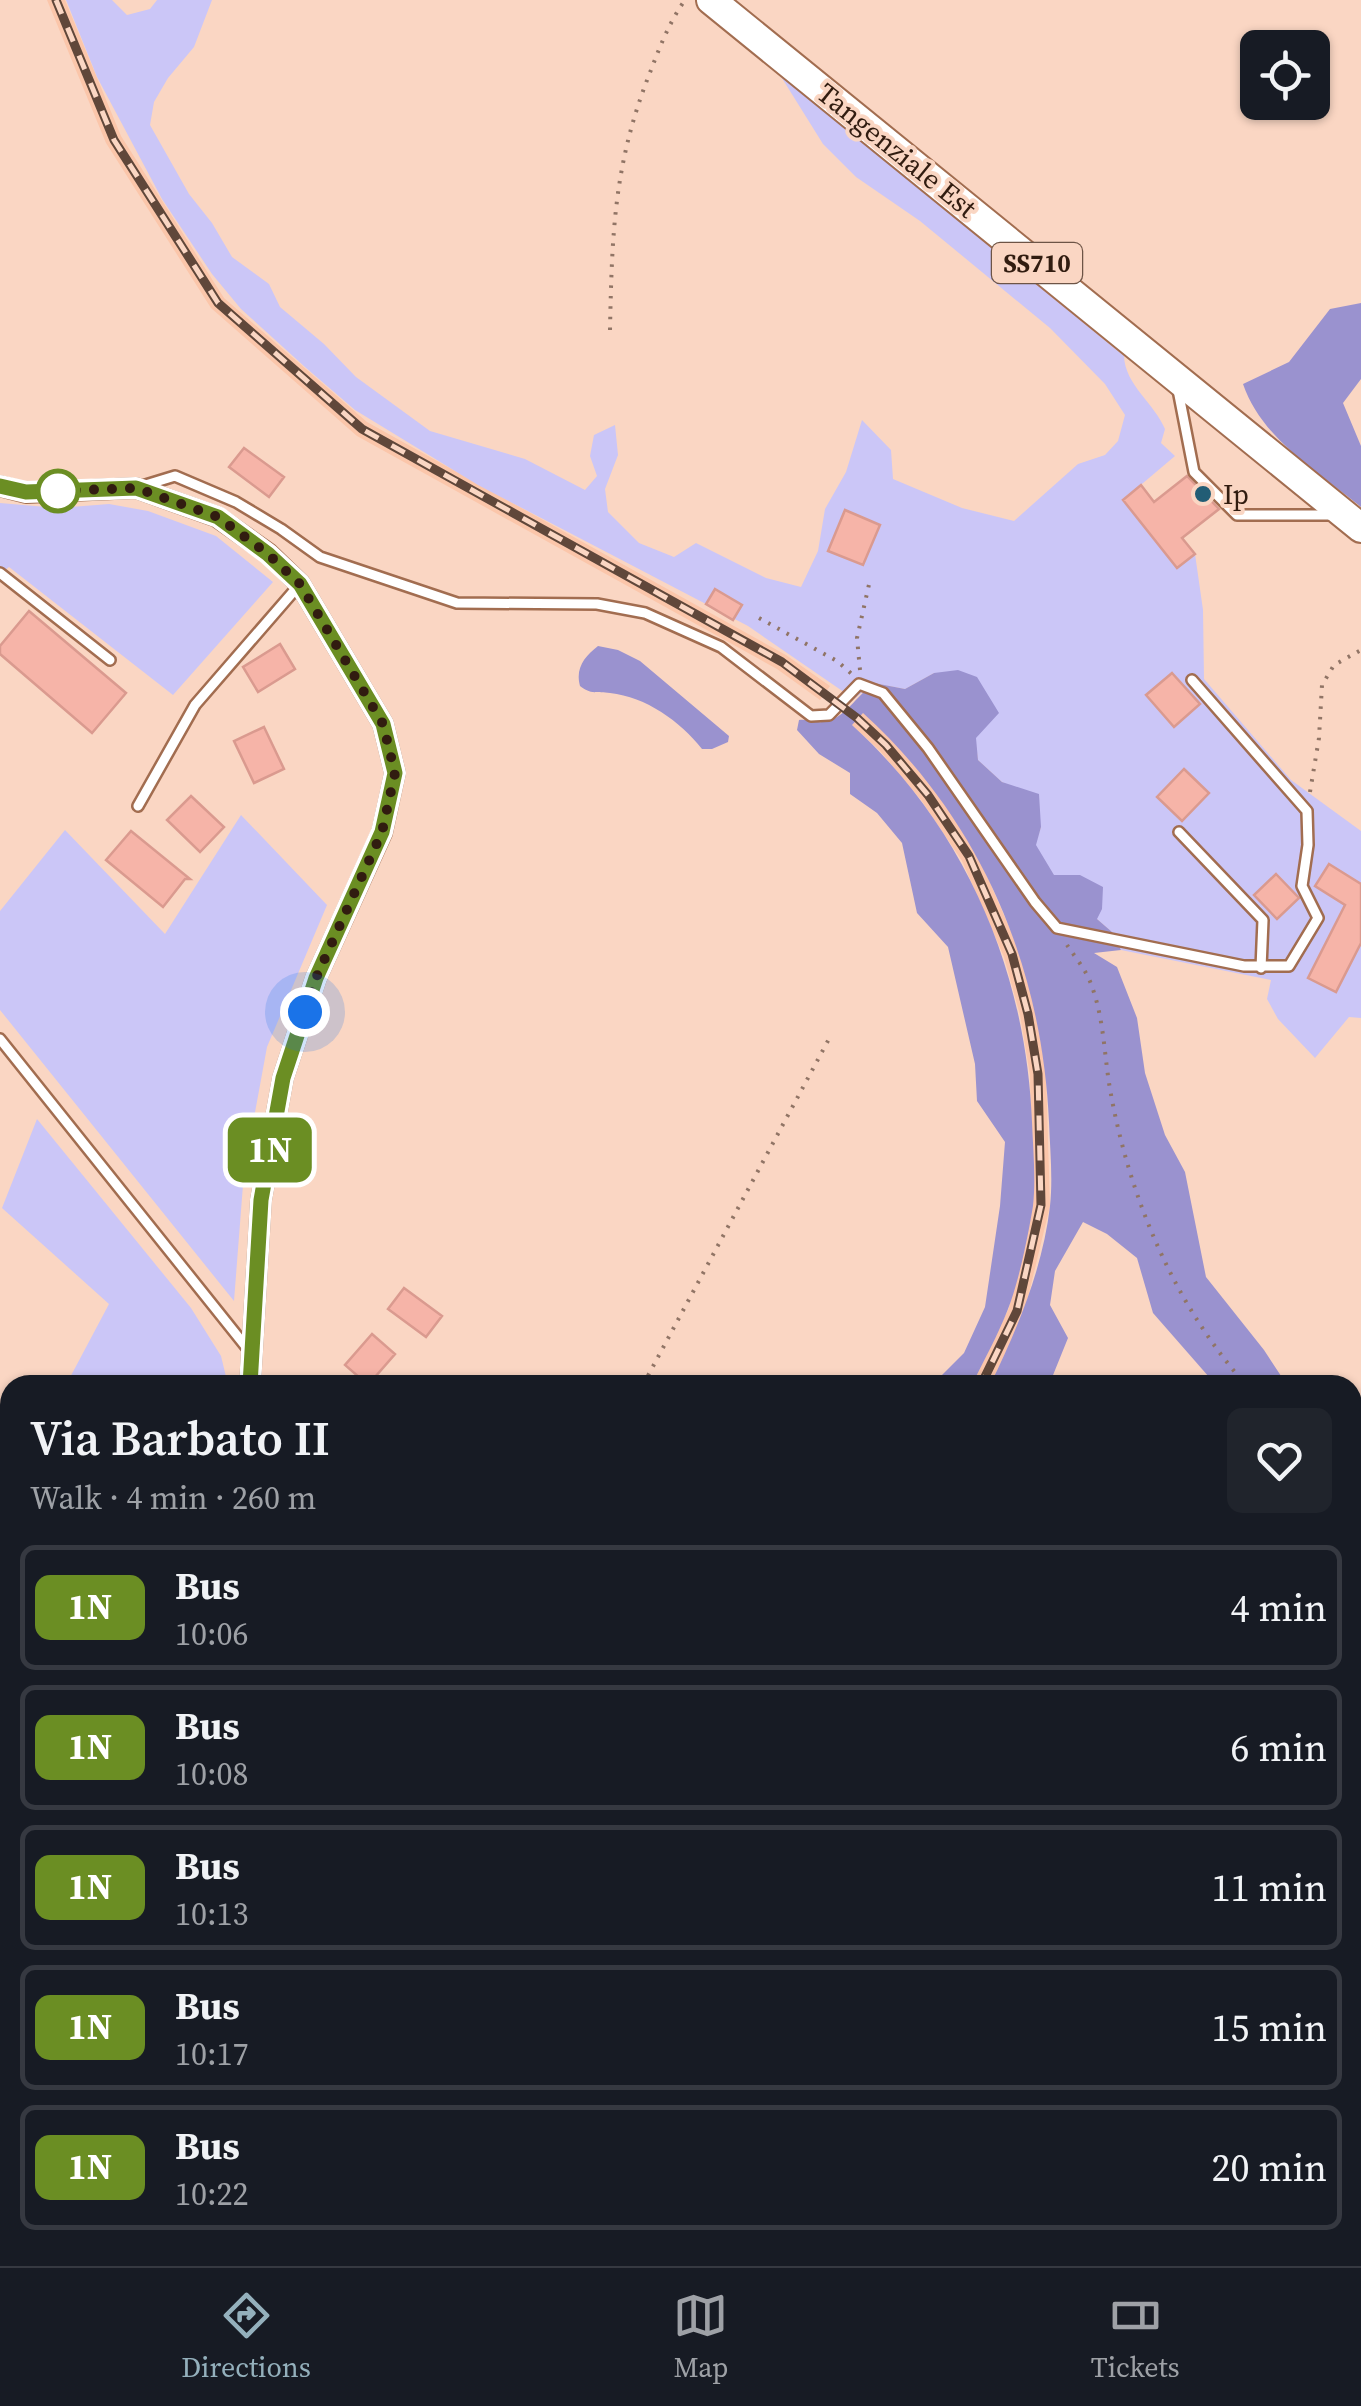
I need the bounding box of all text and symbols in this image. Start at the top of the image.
map controls [1240,30,1330,120]
button: locate [1240,30,1330,120]
street label: Tangenziale Est [809,74,985,227]
road number: SS710 [992,243,1082,283]
unlabelled marker [37,470,79,512]
place label: Ip [1223,475,1249,513]
marker: Ip [1192,483,1214,505]
your location [280,987,330,1037]
line badge: 1N [225,1118,315,1182]
text: 1N [248,1126,292,1174]
text: Via Barbato II [30,1405,330,1471]
button: heart [1227,1408,1332,1513]
text: Walk · 4 min · 260 m [30,1476,316,1520]
text: Bus [175,1560,240,1612]
text: 4 min [1231,1582,1327,1634]
text: 1N [68,1583,112,1631]
text: 10:06 [175,1612,249,1656]
text: Bus [175,1700,240,1752]
text: 6 min [1231,1722,1327,1774]
text: 1N [68,1723,112,1771]
text: 10:08 [175,1752,249,1796]
text: Bus [175,1840,240,1892]
text: 11 min [1212,1862,1327,1914]
text: 1N [68,1863,112,1911]
text: 10:13 [175,1892,249,1936]
text: Bus [175,1980,240,2032]
text: 15 min [1212,2002,1327,2054]
text: 1N [68,2003,112,2051]
text: 10:17 [175,2032,249,2076]
text: Bus [175,2120,240,2172]
text: 20 min [1212,2142,1327,2194]
text: 1N [68,2143,112,2191]
text: 10:22 [175,2172,249,2216]
tab: Directions [181,2288,311,2386]
tab: Map [673,2288,728,2386]
tab: Tickets [1091,2288,1180,2386]

